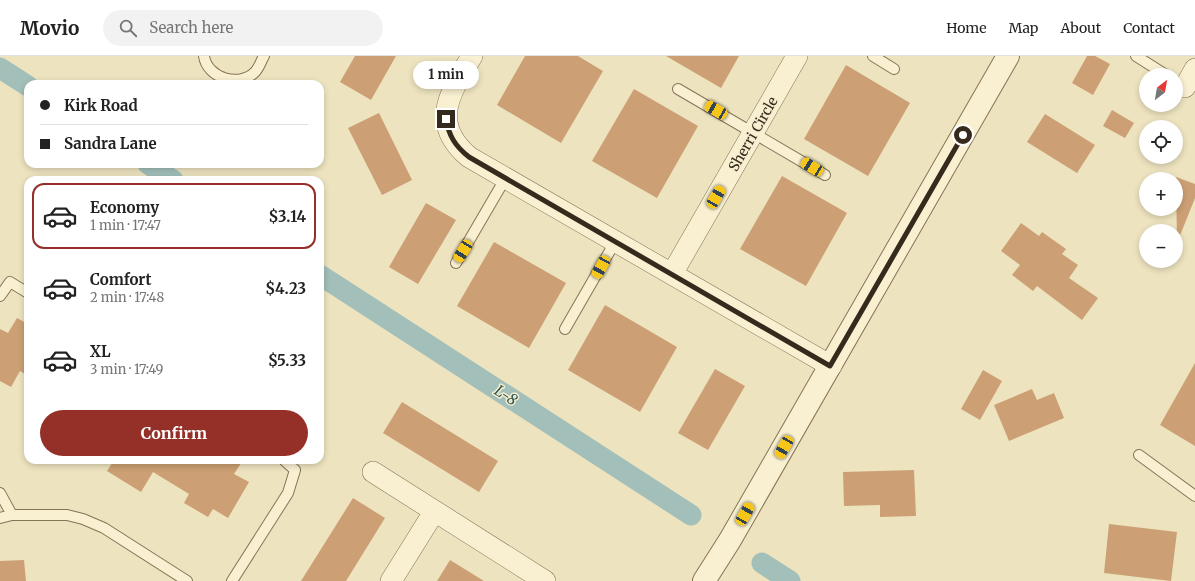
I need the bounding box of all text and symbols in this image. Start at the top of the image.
search box [103,10,383,46]
text: Movio [20,16,79,40]
icon: search [117,17,139,39]
text: Search here [149,18,233,37]
text: Home [946,19,987,37]
text: Map [1009,19,1038,37]
text: About [1060,19,1101,37]
text: Contact [1123,19,1175,37]
callout: 1 min [413,61,479,89]
text: 1 min [428,66,464,83]
north arrow [1139,68,1183,112]
map controls [1139,68,1183,268]
street label: Sherri Circle [724,93,782,175]
text: Kirk Road [64,96,138,115]
car [703,99,729,121]
route end [437,110,455,128]
button: locate [1139,120,1183,164]
route start [954,126,972,144]
text: Sandra Lane [64,134,157,153]
car [799,156,825,178]
button: + [1139,172,1183,216]
car [705,184,727,210]
icon: car [42,198,78,234]
text: Economy [90,198,159,217]
text: $3.14 [269,207,306,226]
text: 1 min · 17:47 [90,217,161,234]
button: − [1139,224,1183,268]
car [452,238,474,264]
car [590,254,612,280]
icon: car [42,270,78,306]
text: Comfort [90,270,151,289]
text: $4.23 [265,279,306,298]
text: 2 min · 17:48 [90,289,164,306]
icon: car [42,342,78,378]
text: XL [90,342,111,361]
text: $5.33 [268,351,306,370]
text: 3 min · 17:49 [90,361,163,378]
water label: L-8 [491,381,521,410]
button: Confirm [40,410,308,456]
car [773,434,795,460]
car [734,501,756,527]

